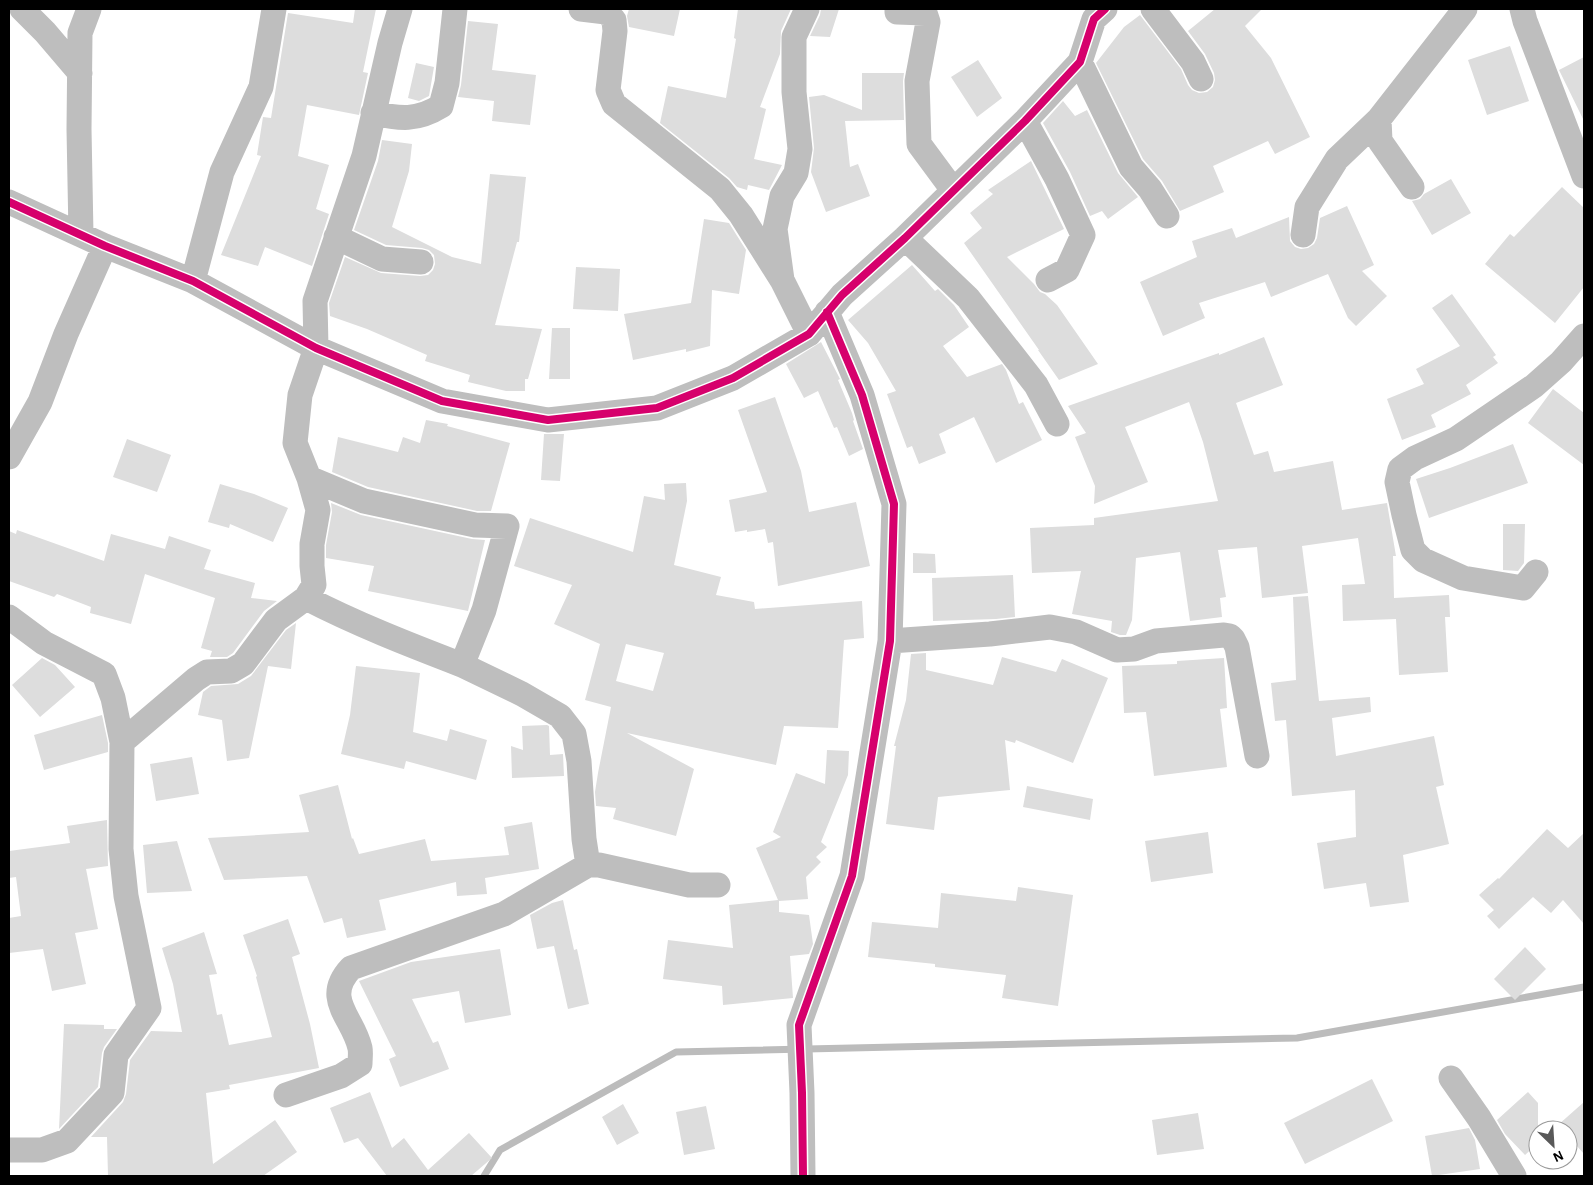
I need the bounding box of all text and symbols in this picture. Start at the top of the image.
north arrow [1528,1120,1578,1170]
text: N [1551,1147,1565,1164]

